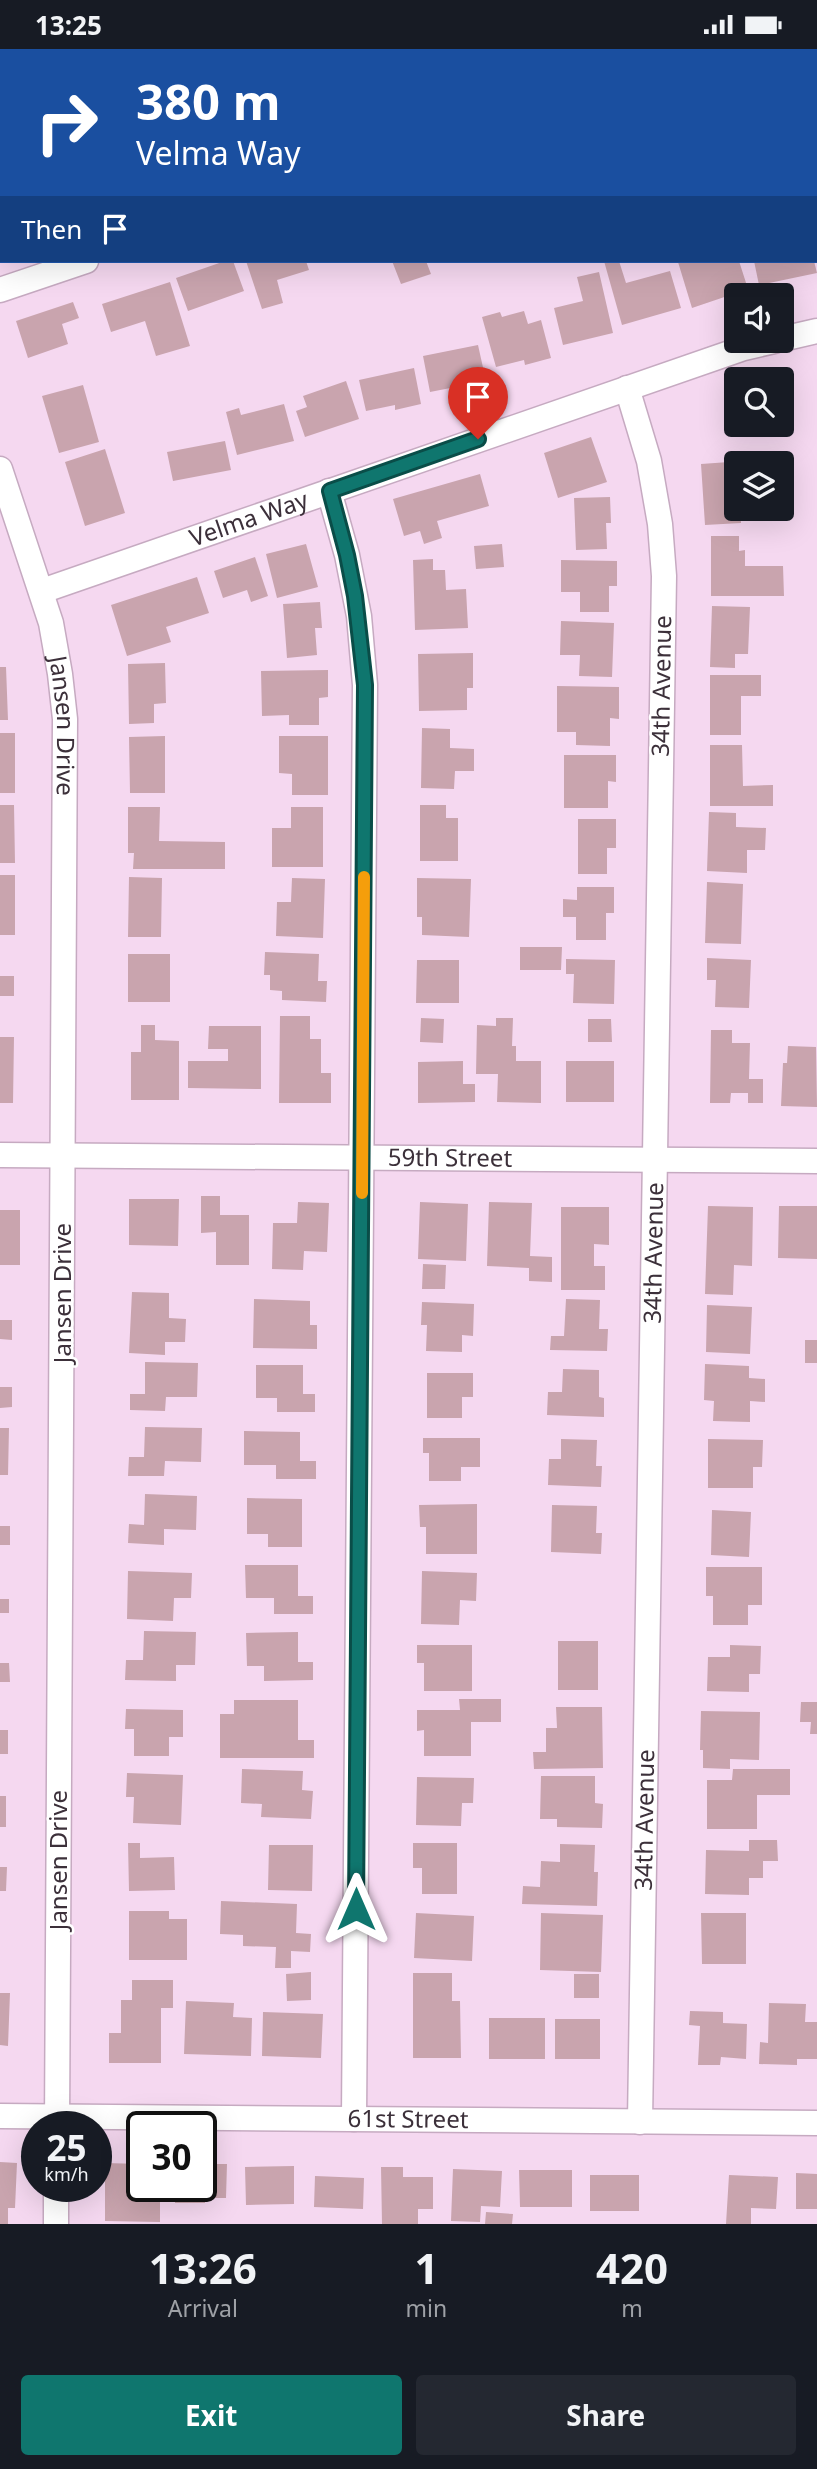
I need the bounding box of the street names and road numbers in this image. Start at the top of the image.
street label: Velma Way [185,482,313,554]
street label: 34th Avenue [643,615,678,757]
street label: Jansen Drive [42,651,83,796]
street label: 59th Street [388,1140,513,1174]
street label: 34th Avenue [635,1182,670,1324]
street label: Jansen Drive [45,1223,78,1365]
street label: 34th Avenue [626,1749,661,1891]
street label: Jansen Drive [41,1790,74,1932]
street label: 61st Street [347,2101,469,2135]

